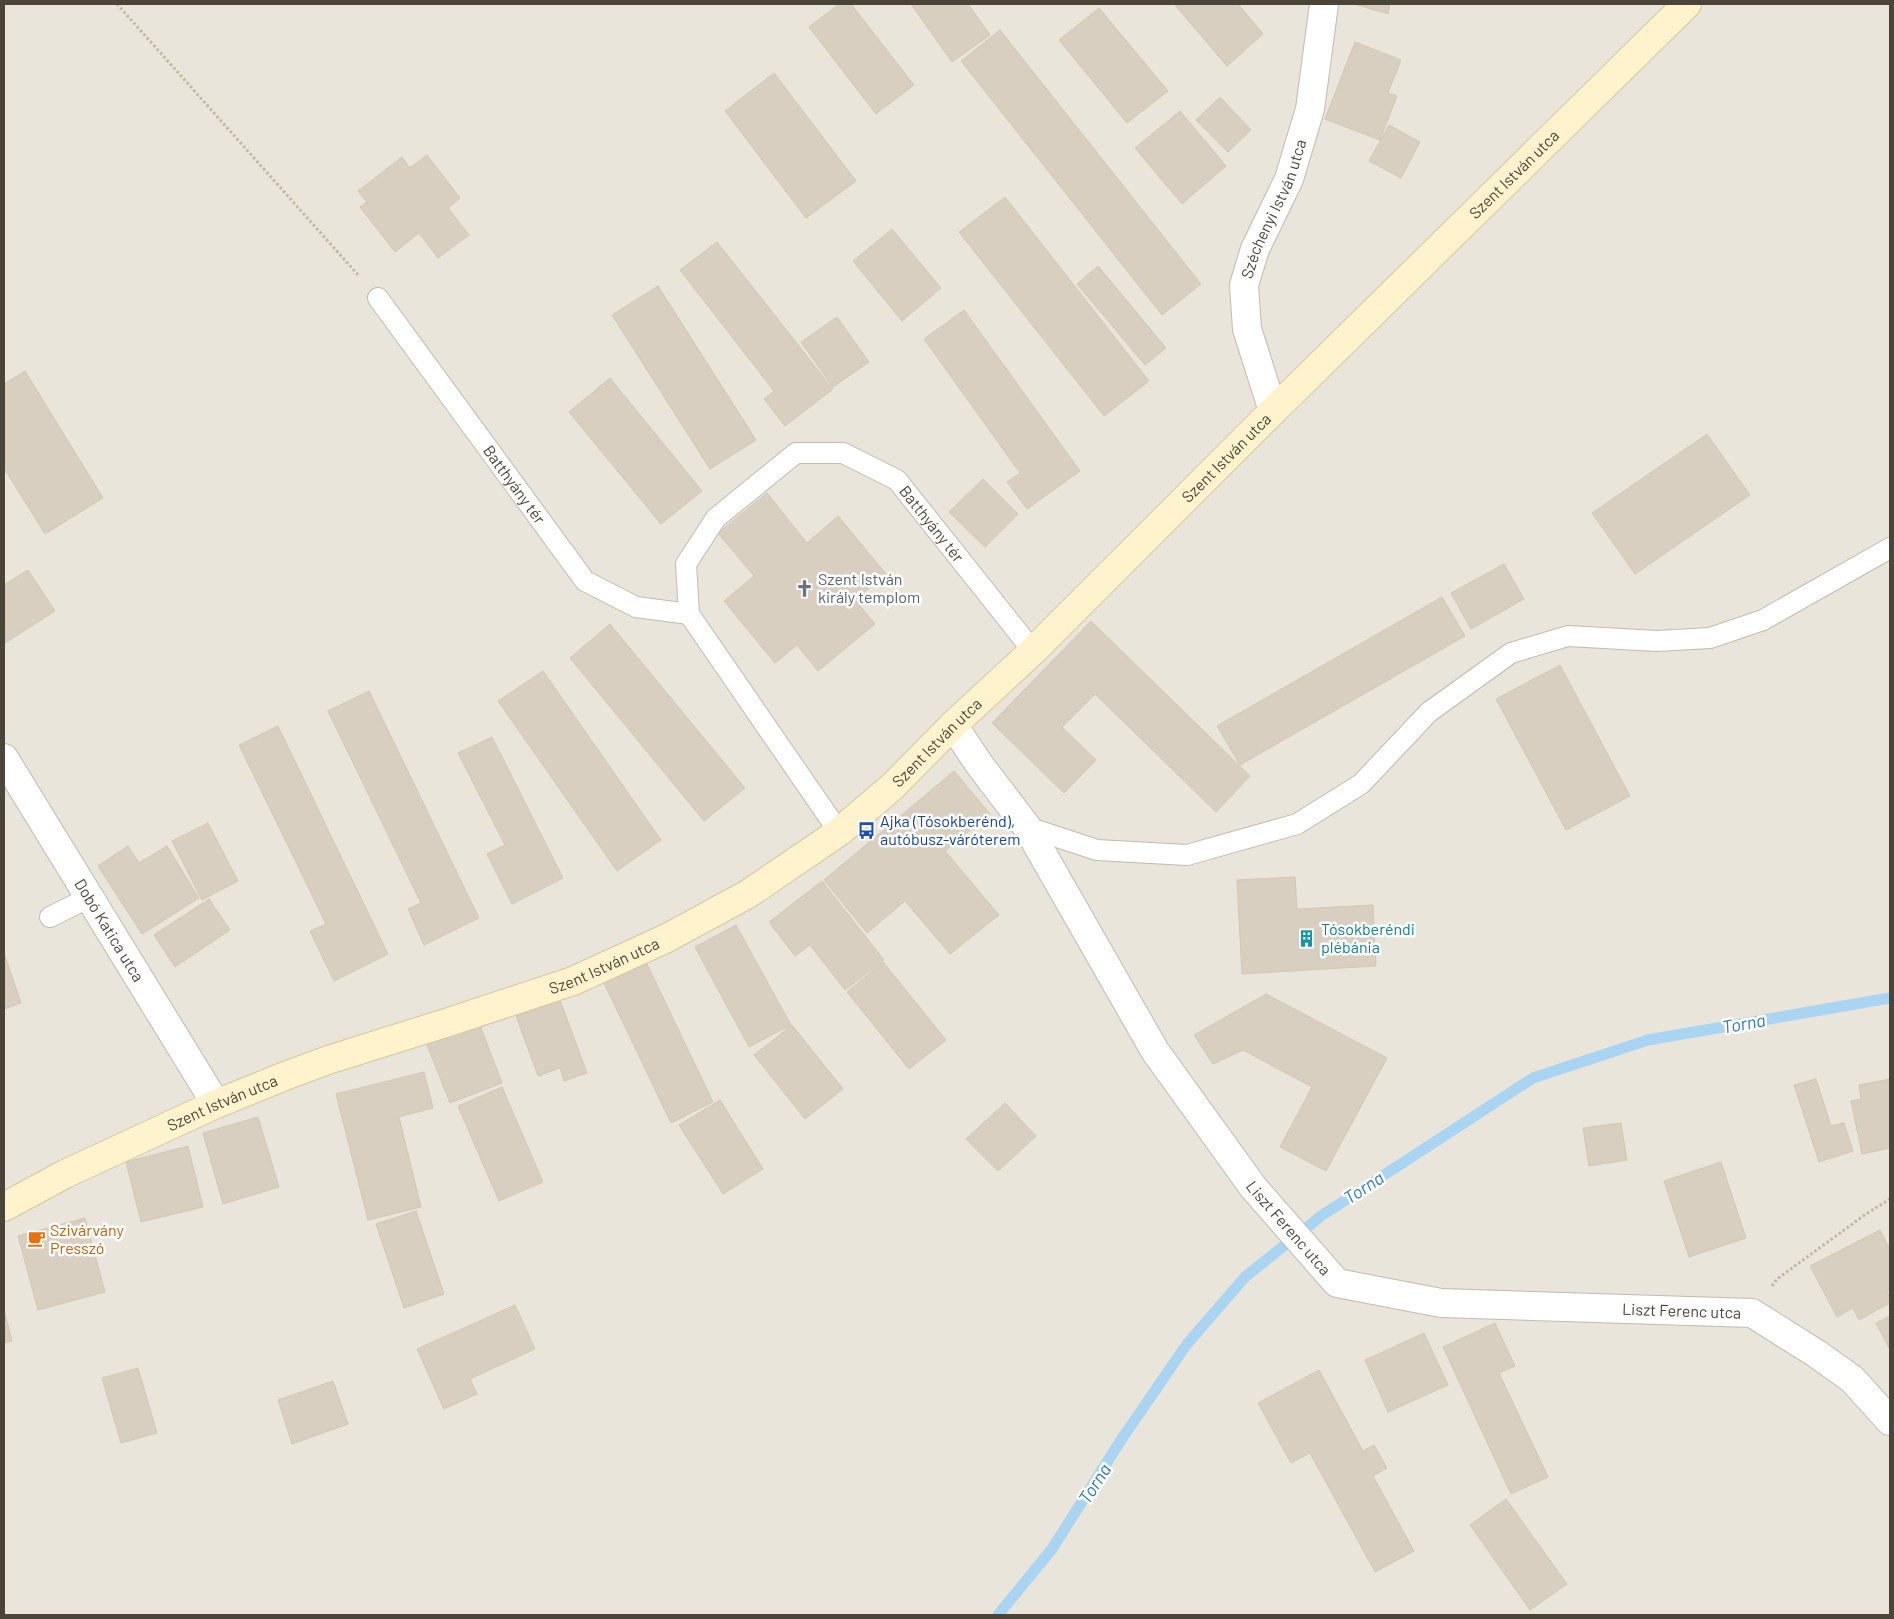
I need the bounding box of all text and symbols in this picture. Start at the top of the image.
street label: Szent István utca [1465,125,1563,222]
street label: Széchenyi István utca [1237,137,1309,281]
street label: Szent István utca [1177,409,1274,506]
street label: Batthyány tér [480,441,550,527]
street label: Batthyány tér [896,481,969,566]
place label: Szent István király templom [818,569,920,606]
church icon: Szent István király templom [794,578,814,598]
street label: Szent István utca [888,694,985,790]
place label: Ajka (Tósokberénd), autóbusz-váróterem [880,811,1020,848]
bus stop icon: Ajka (Tósokberénd), autóbusz-váróterem [856,820,876,840]
street label: Dobó Katica utca [71,875,149,985]
place label: Tósokberéndi plébánia [1321,919,1415,956]
building icon: Tósokberéndi plébánia [1297,928,1317,948]
street label: Szent István utca [546,933,662,997]
water label: Torna [1720,1008,1767,1038]
street label: Szent István utca [164,1070,280,1134]
water label: Torna [1339,1166,1388,1208]
street label: Liszt Ferenc utca [1243,1177,1335,1279]
place label: Szivárvány Presszó [50,1220,124,1257]
cafe icon: Szivárvány Presszó [26,1229,46,1249]
street label: Liszt Ferenc utca [1622,1299,1742,1322]
water label: Torna [1073,1459,1115,1508]

